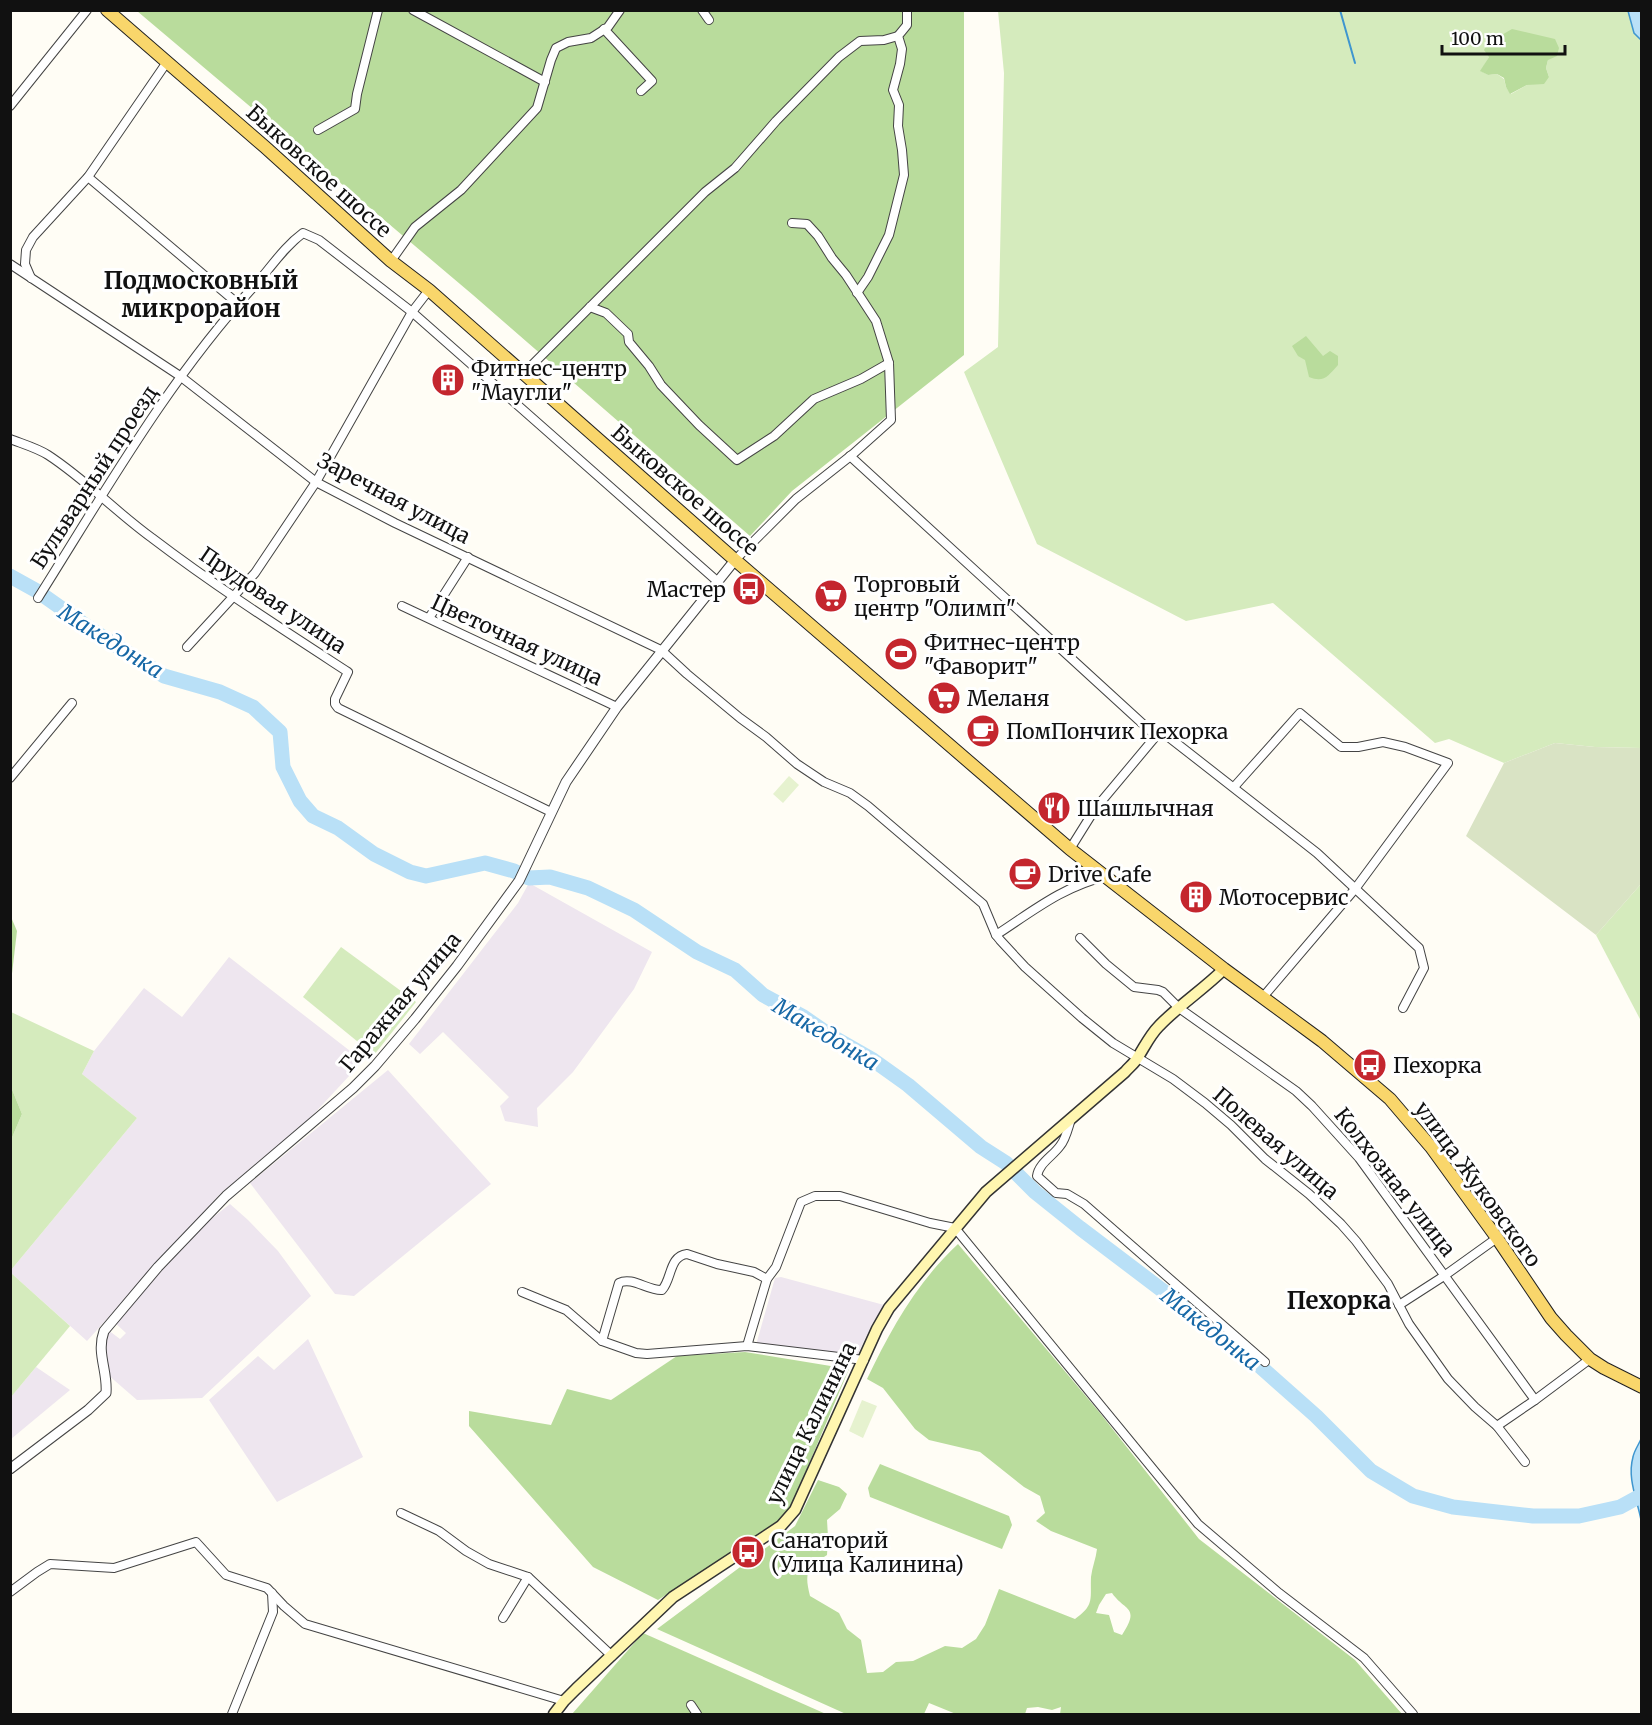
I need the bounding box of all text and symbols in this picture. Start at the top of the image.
scale bar [1442,18,1565,56]
text: 100 m [1451,27,1504,50]
street label: Быковское шоссе [241,99,397,243]
district label: Подмосковный микрорайон [104,265,299,324]
place label: Фитнес-центр "Маугли" [471,355,627,406]
building icon: Фитнес-центр "Маугли" [430,362,466,398]
street label: Бульварный проезд [25,380,163,574]
street label: Быковское шоссе [606,419,764,561]
street label: Заречная улица [313,446,475,550]
street label: Прудовая улица [194,541,352,659]
bus stop icon: Мастер [731,571,767,607]
place label: Торговый центр "Олимп" [854,571,1016,622]
place label: Мастер [647,576,726,603]
supermarket icon: Торговый центр "Олимп" [813,578,849,614]
street label: Цветочная улица [427,588,607,692]
water label: Македонка [52,597,169,684]
place label: Фитнес-центр "Фаворит" [924,629,1080,680]
sports icon: Фитнес-центр "Фаворит" [883,636,919,672]
supermarket icon: Меланя [926,680,962,716]
place label: Меланя [967,685,1049,712]
cafe icon: ПомПончик Пехорка [965,713,1001,749]
place label: ПомПончик Пехорка [1006,718,1228,745]
restaurant icon: Шашлычная [1036,790,1072,826]
place label: Шашлычная [1077,795,1214,822]
cafe icon: Drive Cafe [1007,856,1043,892]
place label: Drive Cafe [1048,861,1151,888]
building icon: Мотосервис [1178,879,1214,915]
place label: Мотосервис [1219,884,1349,911]
street label: Гаражная улица [333,926,467,1078]
water label: Македонка [767,991,884,1077]
bus stop icon: Пехорка [1352,1047,1388,1083]
place label: Пехорка [1393,1052,1482,1079]
street label: Полевая улица [1208,1081,1344,1205]
street label: улица Жуковского [1409,1096,1547,1272]
street label: Колхозная улица [1328,1102,1462,1262]
water label: Македонка [1155,1281,1266,1377]
district label: Пехорка [1287,1285,1391,1316]
street label: улица Калинина [760,1337,862,1509]
place label: Санаторий (Улица Калинина) [771,1527,964,1578]
bus stop icon: Санаторий (Улица Калинина) [730,1534,766,1570]

